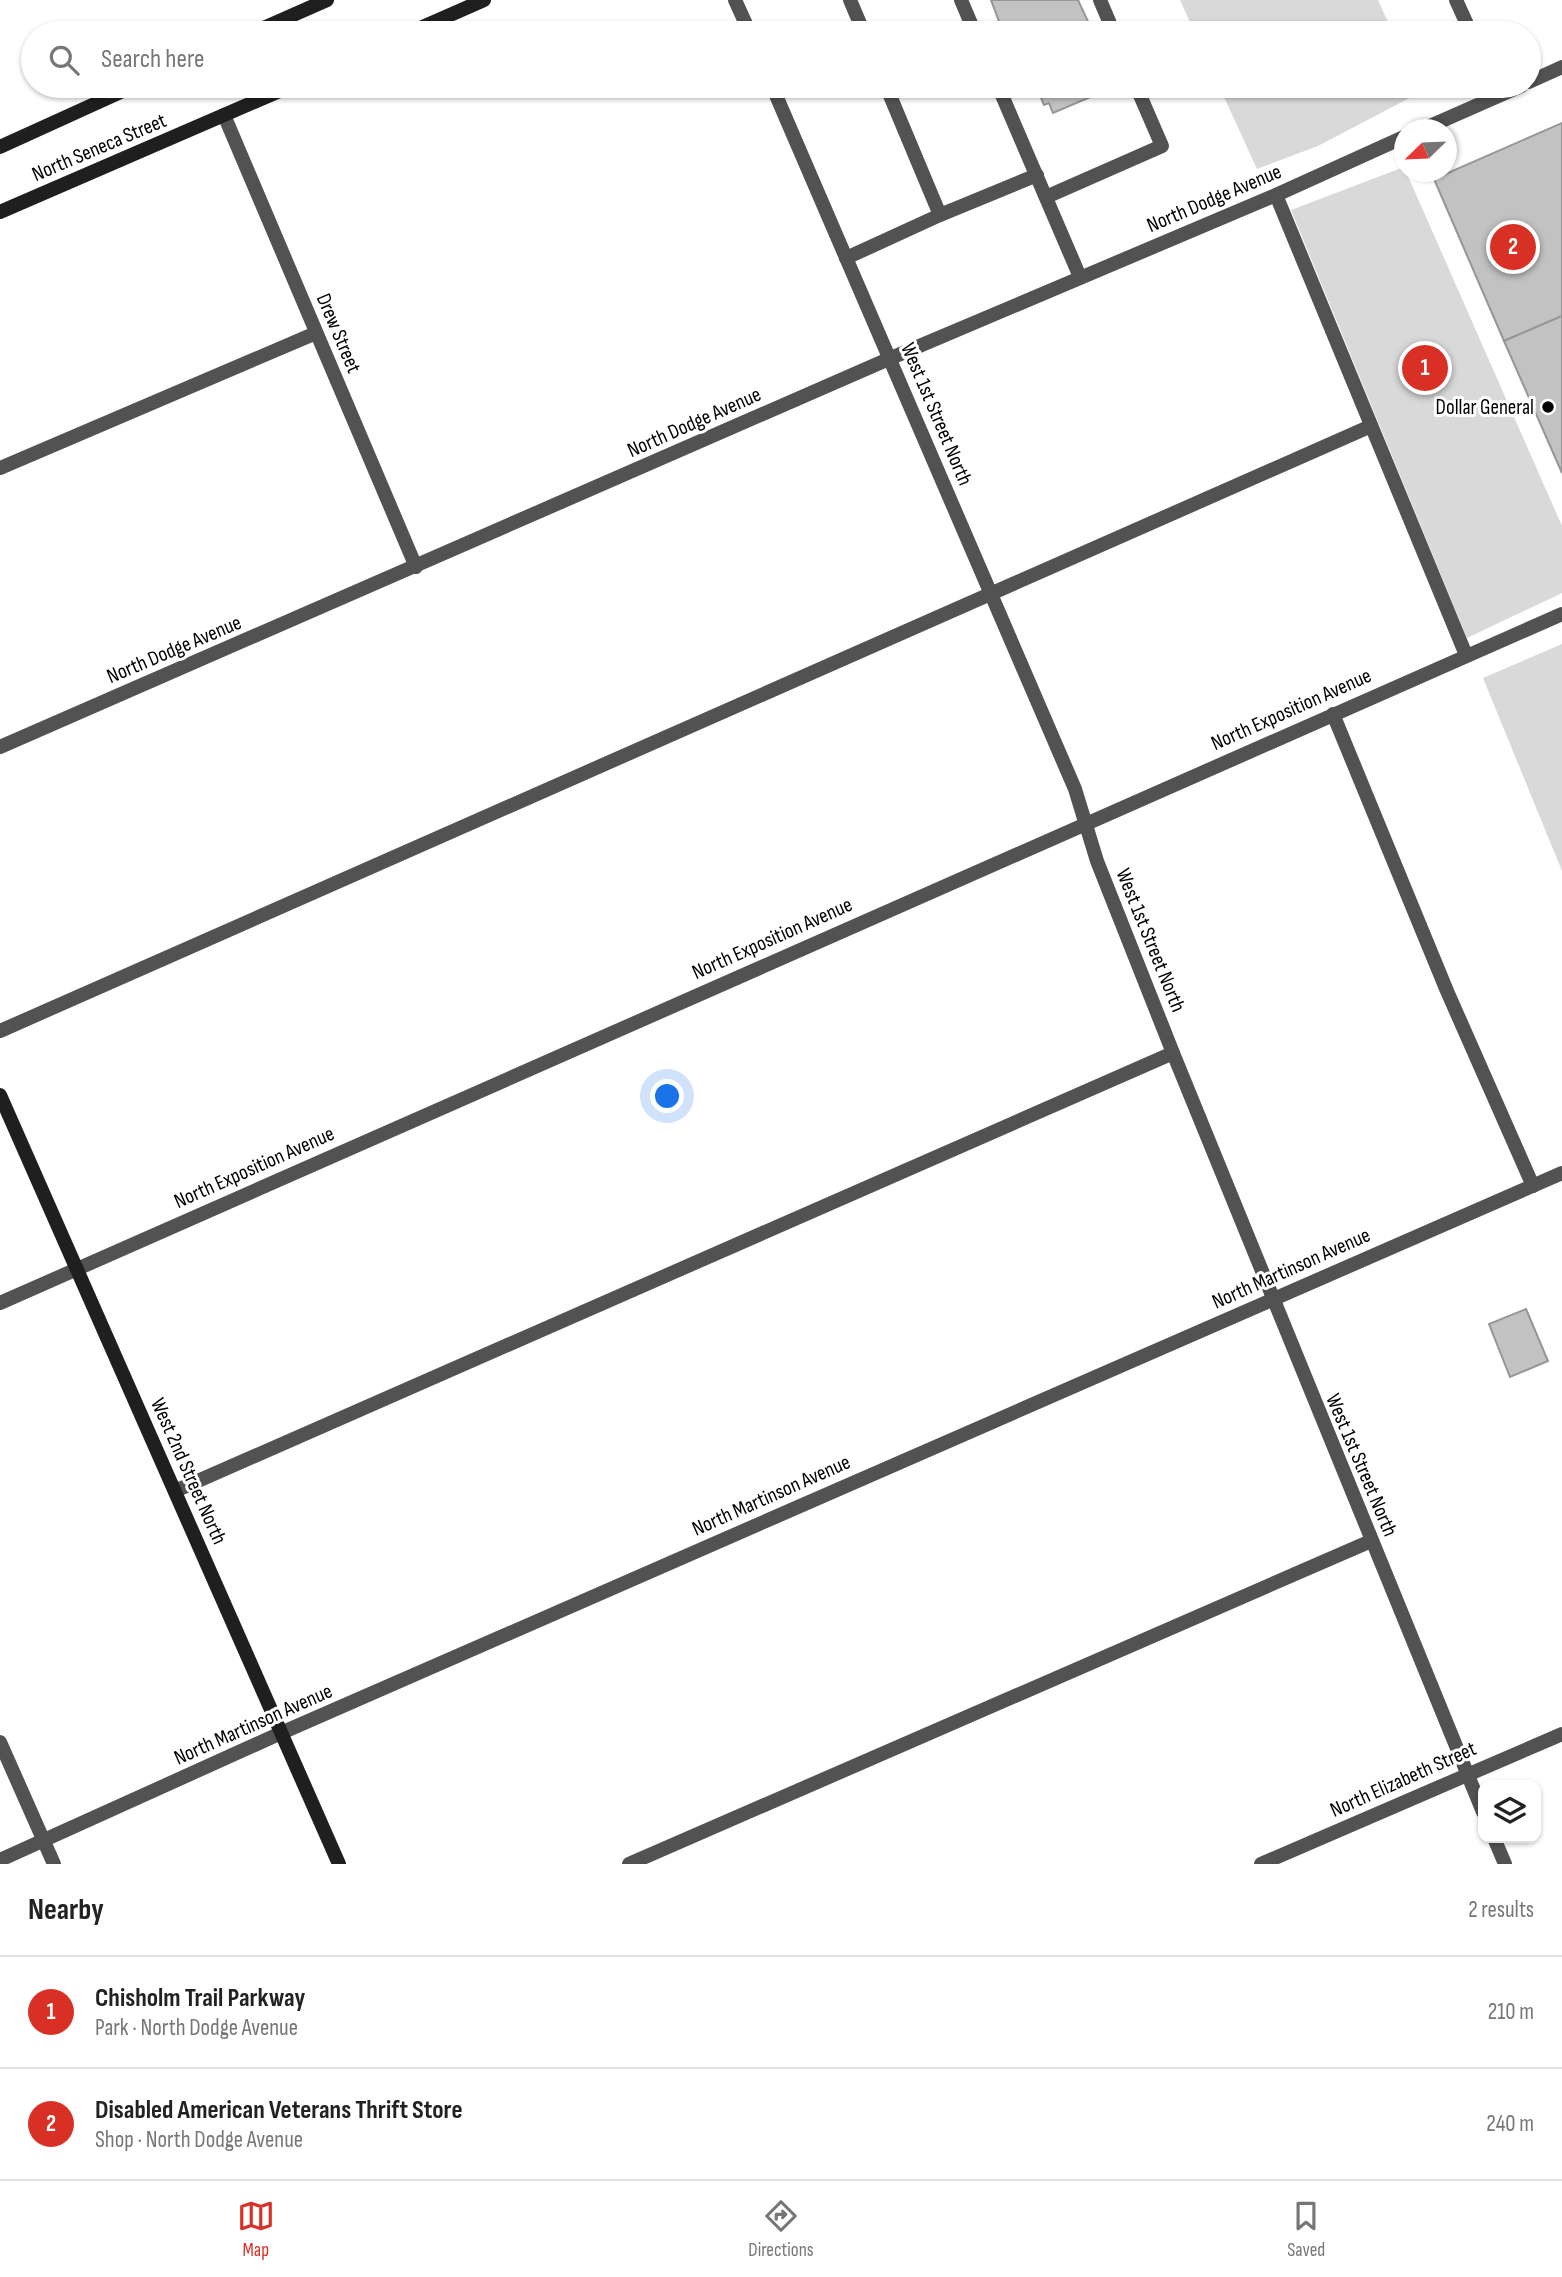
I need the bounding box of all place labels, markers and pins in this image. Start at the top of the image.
pin: 2 [1490,221,1536,273]
pin: 1 [1402,342,1448,394]
place label: Dollar General [1436,395,1534,420]
marker: Dollar General [1540,399,1556,415]

